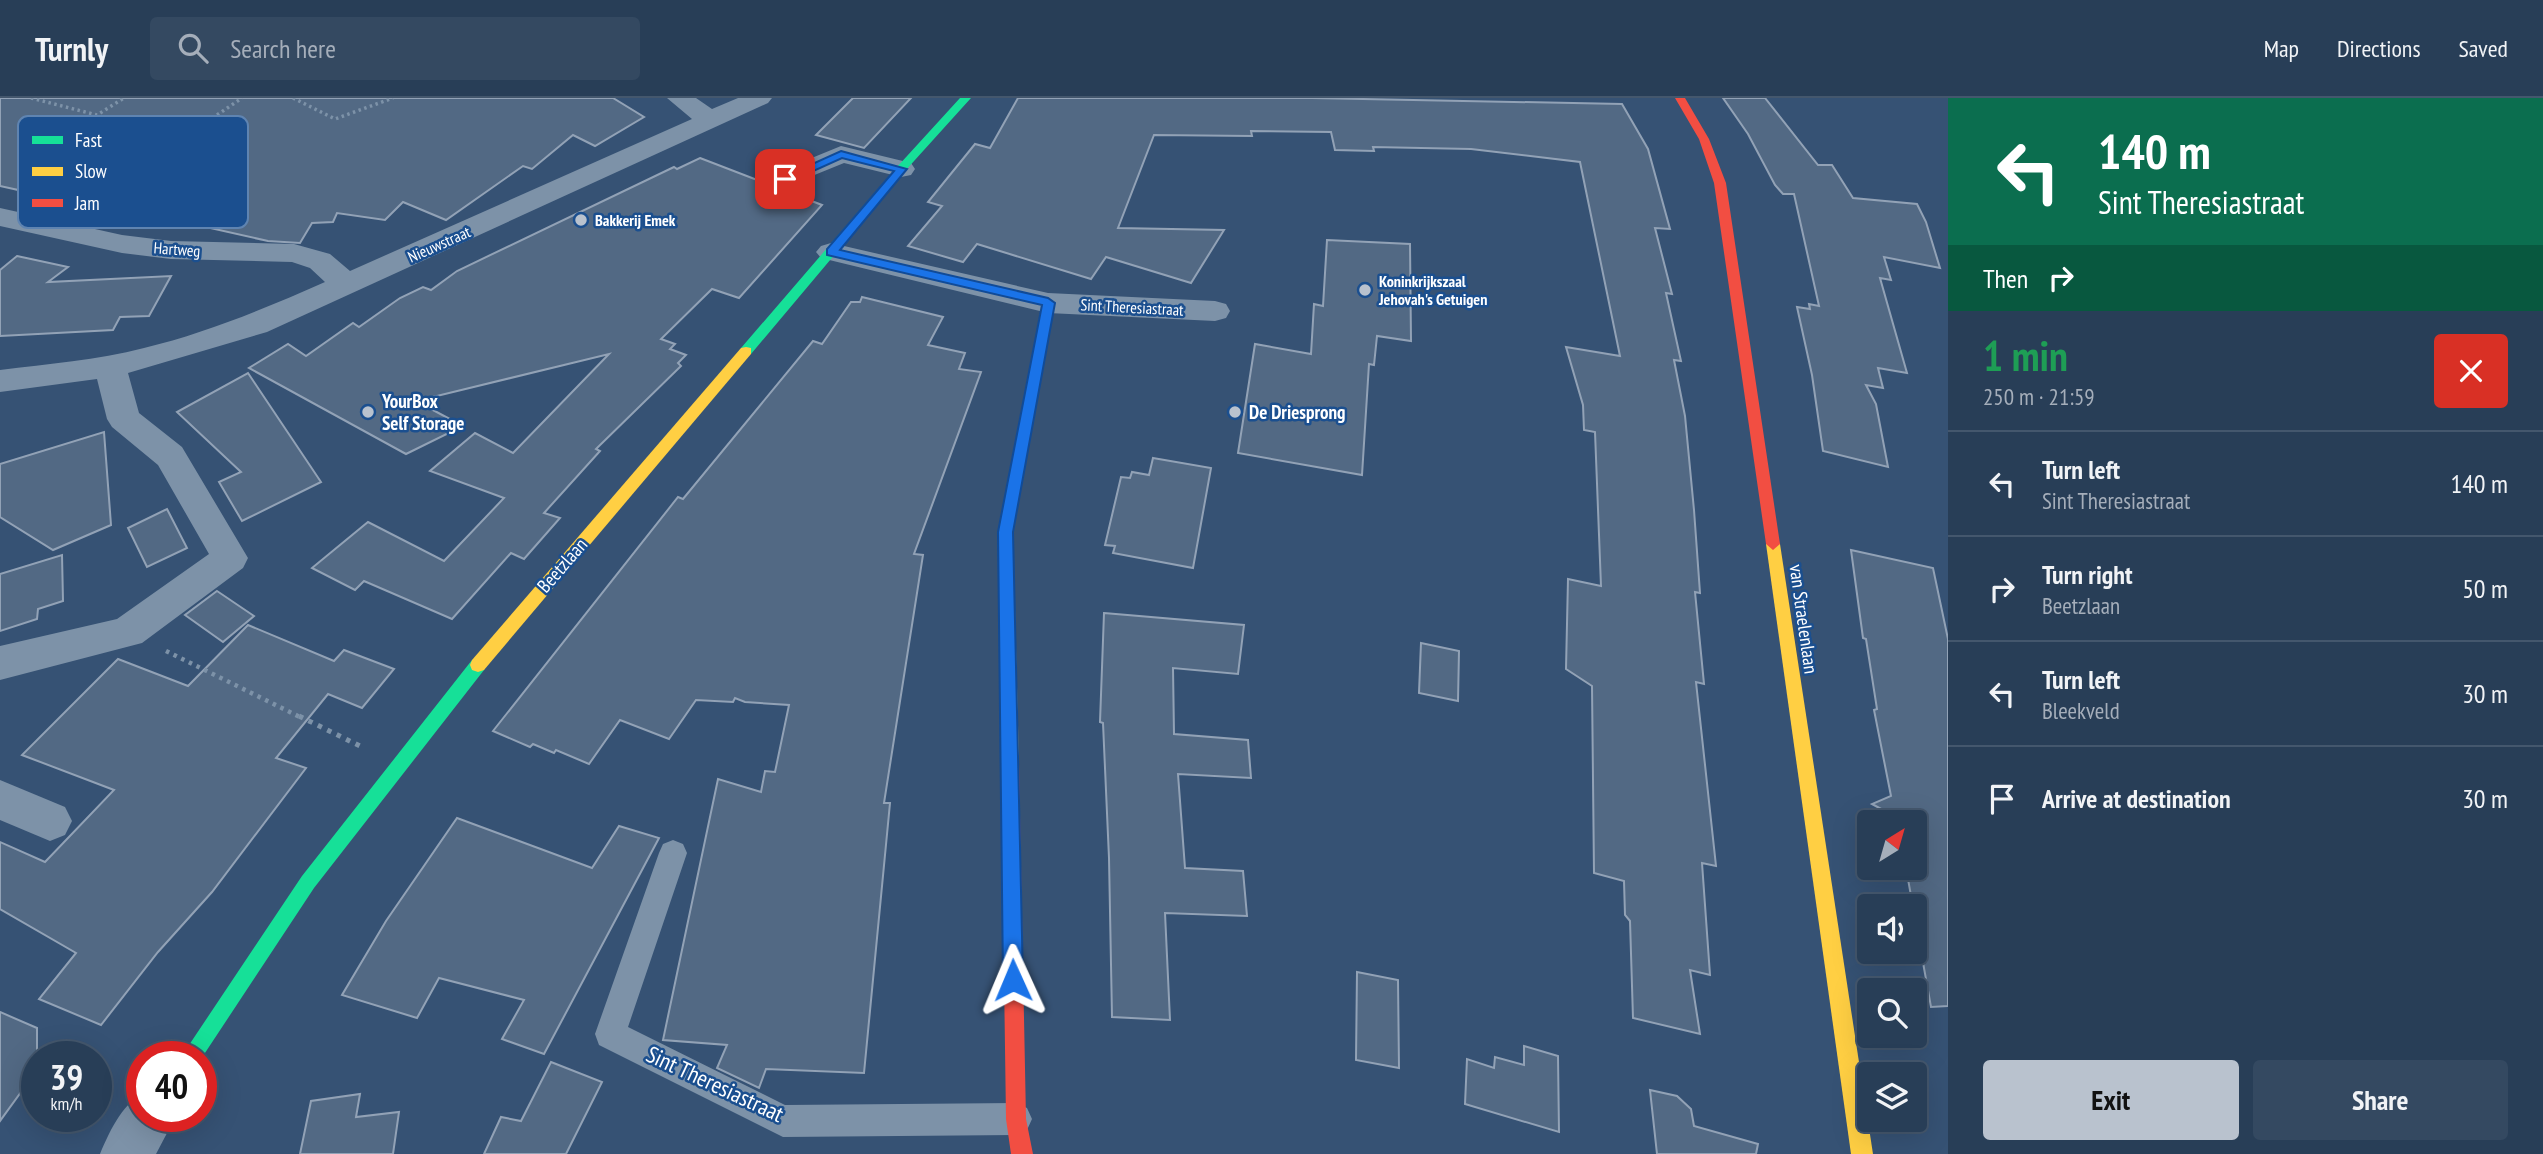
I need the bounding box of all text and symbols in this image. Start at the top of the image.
search box [150,17,640,80]
text: Turnly [35,27,108,70]
icon: search [174,29,212,67]
text: Search here [230,32,336,65]
text: Map [2264,33,2299,64]
text: Directions [2337,33,2421,64]
text: Saved [2459,33,2508,64]
legend [18,116,248,228]
text: 140 m [2098,119,2211,183]
icon: left [1983,126,2074,217]
text: Fast [75,128,103,152]
pin [755,149,815,209]
text: Slow [75,159,108,183]
icon: arrive [766,160,804,198]
text: Sint Theresiastraat [2098,181,2304,223]
text: Jam [74,191,100,215]
place label: Bakkerij Emek [595,210,676,230]
marker: Bakkerij Emek [573,212,589,228]
street label: Nieuwstraat [405,221,474,267]
street label: Hartweg [153,237,201,261]
icon: right [2042,259,2080,297]
text: Then [1983,262,2028,295]
place label: Koninkrijkszaal Jehovah's Getuigen [1378,271,1487,309]
marker: Koninkrijkszaal Jehovah's Getuigen [1357,282,1373,298]
street label: Sint Theresiastraat [1080,294,1185,320]
text: 1 min [1983,328,2068,383]
button: close [2434,334,2508,408]
text: 250 m · 21:59 [1983,382,2095,411]
place label: YourBox Self Storage [381,389,464,435]
place label: De Driesprong [1249,400,1345,424]
marker: YourBox Self Storage [360,404,376,420]
marker: De Driesprong [1227,404,1243,420]
text: Turn left [2042,453,2120,486]
icon: left [1983,465,2021,503]
text: 140 m [2450,467,2508,500]
text: Sint Theresiastraat [2042,486,2190,515]
street label: Beetzlaan [532,533,592,597]
text: Turn right [2042,558,2133,591]
street label: van Straelenlaan [1784,563,1824,675]
icon: right [1983,570,2021,608]
text: 50 m [2462,572,2508,605]
text: Beetzlaan [2042,591,2120,620]
text: Turn left [2042,663,2120,696]
icon: left [1983,675,2021,713]
text: 30 m [2462,677,2508,710]
text: Bleekveld [2042,696,2120,725]
icon: arrive [1983,780,2021,818]
text: Arrive at destination [2042,782,2231,815]
text: 30 m [2462,782,2508,815]
north arrow [1857,810,1927,880]
map controls [1857,810,1927,1132]
button: sound [1857,894,1927,964]
position arrow [976,943,1050,1017]
button: search [1857,978,1927,1048]
street label: Sint Theresiastraat [642,1039,789,1128]
speed limit sign: 40 [126,1041,217,1132]
text: 39 [50,1054,83,1100]
button: Exit [1983,1060,2239,1140]
button: Share [2253,1060,2508,1140]
button: layers [1857,1062,1927,1132]
text: km/h [51,1092,82,1115]

